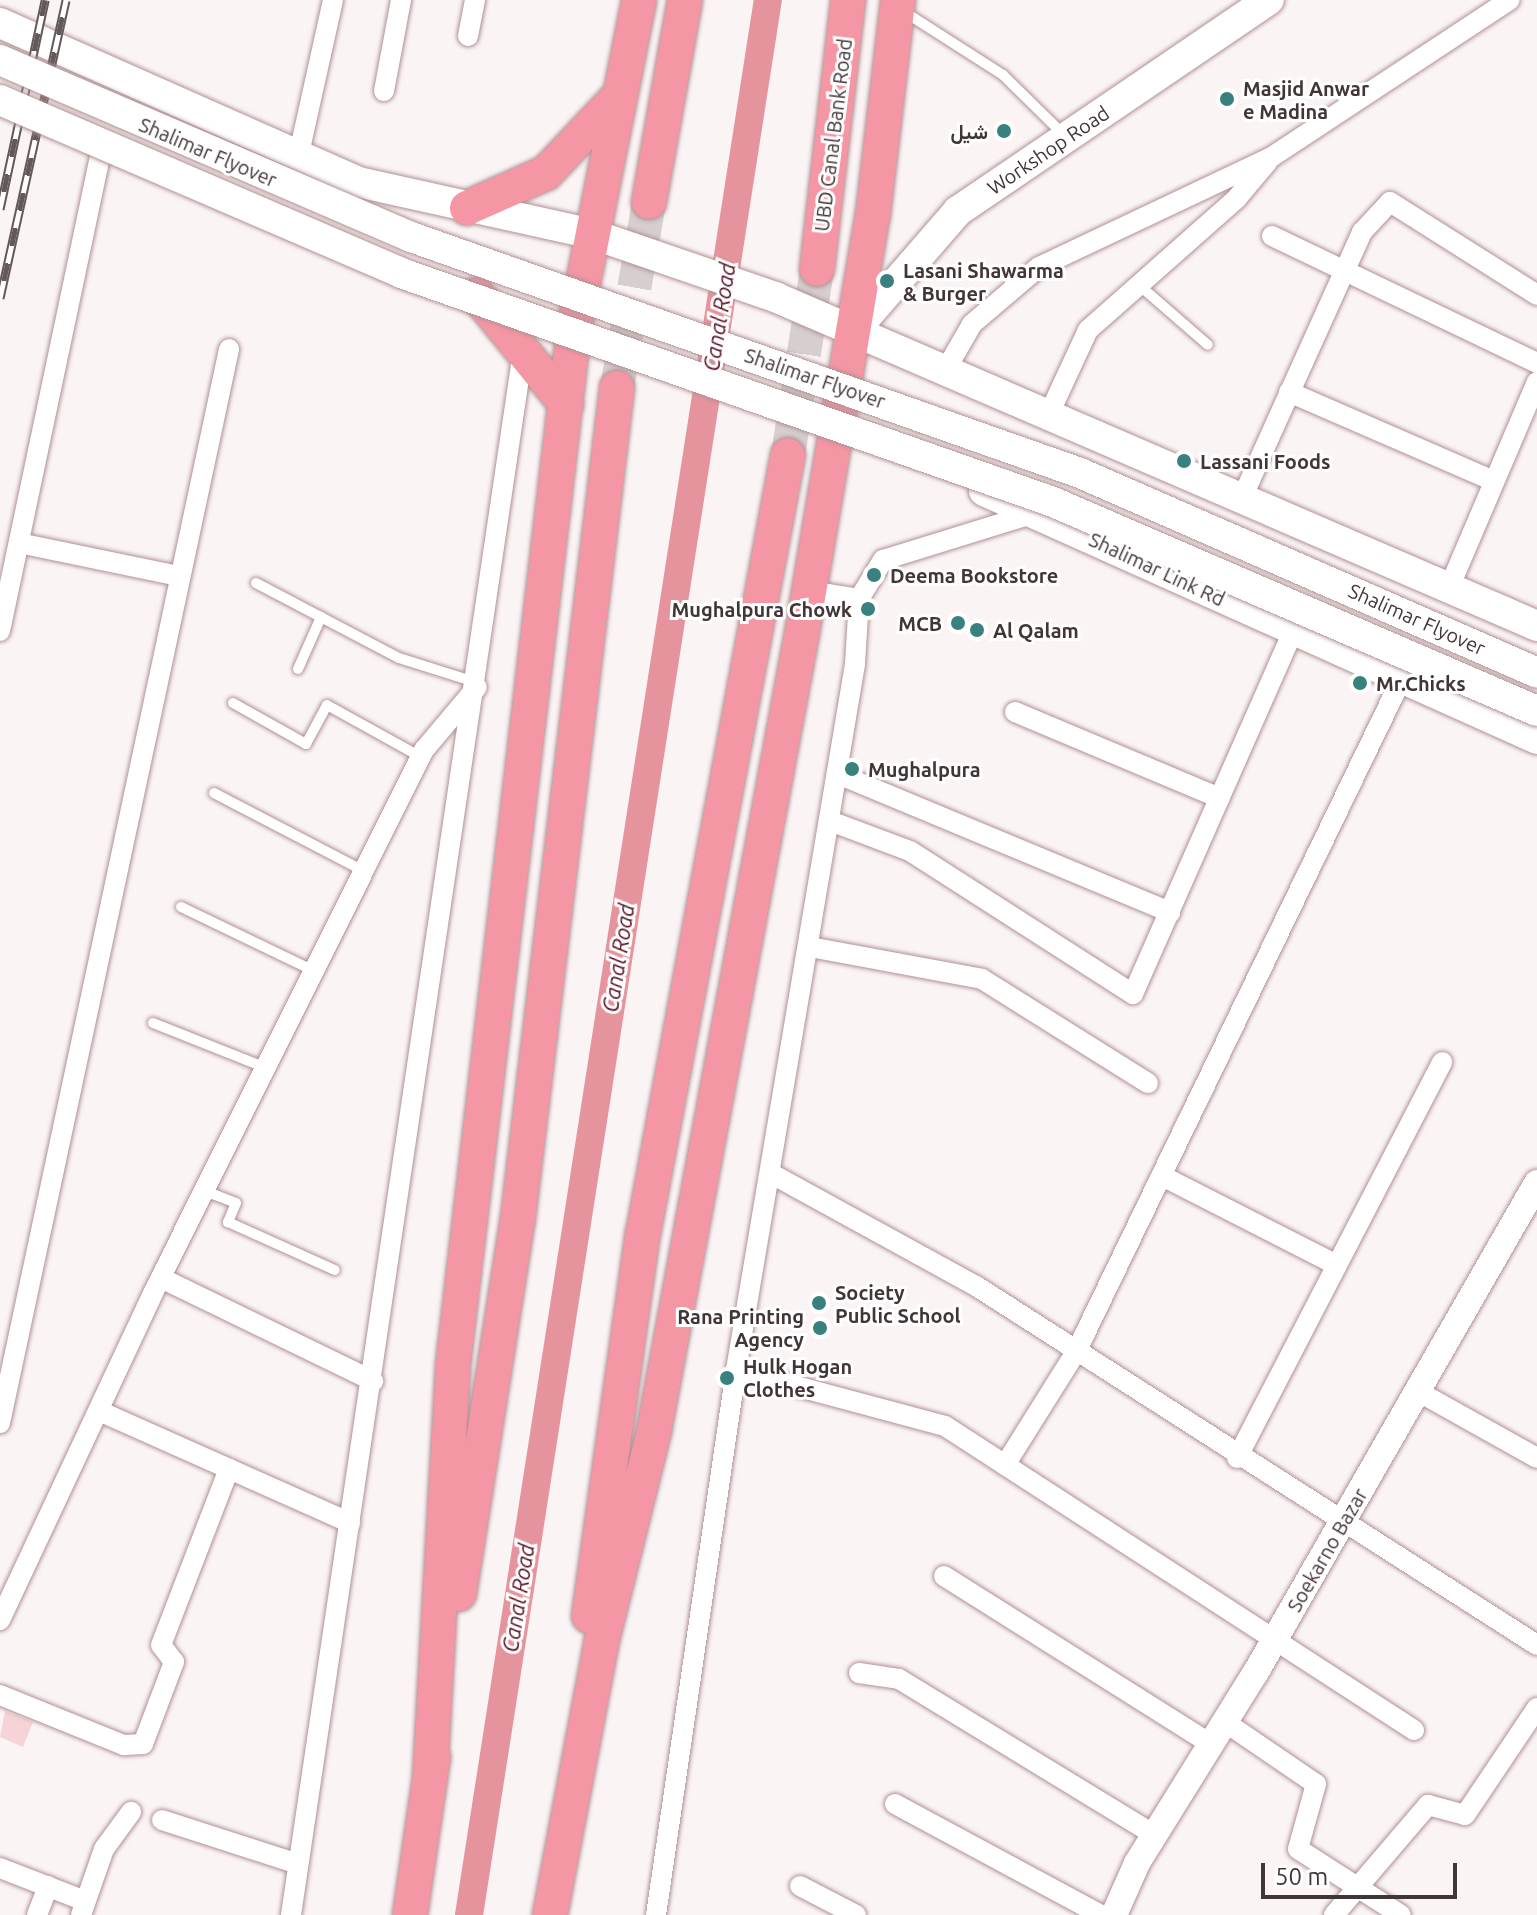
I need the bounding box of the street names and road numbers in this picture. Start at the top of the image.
street label: UBD Canal Bank Road [809,37,857,233]
street label: Workshop Road [983,100,1113,200]
street label: Shalimar Flyover [136,112,280,192]
street label: Shalimar Flyover [741,343,889,413]
street label: Shalimar Link Rd [1085,527,1229,611]
street label: Shalimar Flyover [1345,578,1489,660]
street label: Soekarno Bazar [1282,1484,1372,1616]

